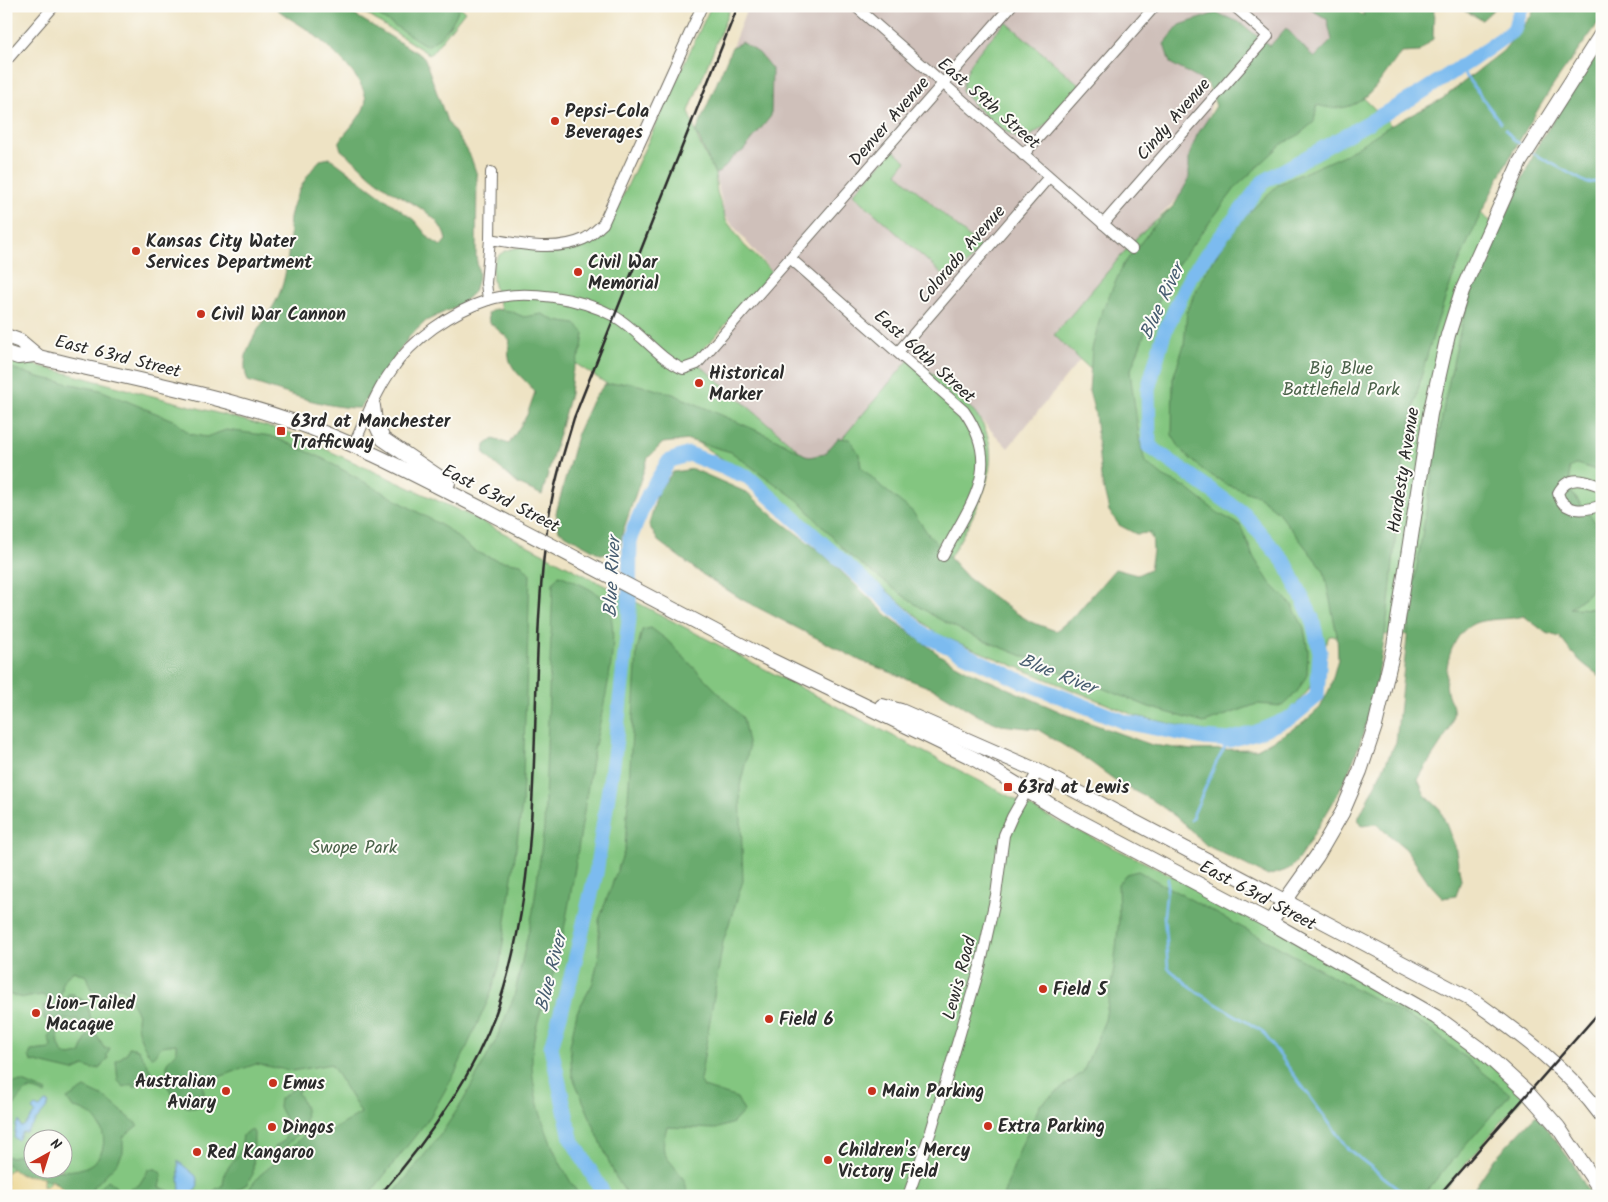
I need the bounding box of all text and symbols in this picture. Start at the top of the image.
street label: East 59th Street [930,51,1047,158]
street label: Denver Avenue [843,71,938,173]
street label: Cindy Avenue [1130,72,1219,168]
place label: Pepsi-Cola Beverages [565,98,649,148]
marker: Pepsi-Cola Beverages [549,115,561,127]
street label: Colorado Avenue [911,199,1014,311]
place label: Kansas City Water Services Department [146,228,313,278]
marker: Kansas City Water Services Department [130,245,142,257]
place label: Civil War Memorial [588,249,659,299]
water label: Blue River [1132,256,1195,345]
marker: Civil War Memorial [572,266,584,278]
place label: Civil War Cannon [211,301,346,330]
street label: East 60th Street [866,303,983,412]
marker: Civil War Cannon [195,308,207,320]
street label: East 63rd Street [52,328,185,387]
park label: Big Blue Battlefield Park [1282,355,1400,405]
place label: Historical Marker [709,360,784,410]
marker: Historical Marker [693,377,705,389]
street label: Hardesty Avenue [1380,405,1429,535]
place label: 63rd at Manchester Trafficway [291,408,452,458]
marker: 63rd at Manchester Trafficway [275,425,287,437]
street label: East 63rd Street [436,457,565,542]
water label: Blue River [596,532,630,618]
water label: Blue River [1014,646,1104,705]
place label: 63rd at Lewis [1018,774,1130,803]
marker: 63rd at Lewis [1002,781,1014,793]
park label: Swope Park [311,834,398,863]
street label: East 63rd Street [1194,853,1322,940]
water label: Blue River [528,926,577,1015]
street label: Lewis Road [935,932,986,1023]
place label: Field 5 [1053,976,1109,1005]
marker: Field 5 [1037,983,1049,995]
place label: Lion-Tailed Macaque [46,990,135,1040]
place label: Field 6 [779,1006,834,1035]
marker: Lion-Tailed Macaque [30,1007,42,1019]
marker: Field 6 [763,1013,775,1025]
place label: Australian Aviary [135,1068,217,1118]
place label: Emus [283,1070,325,1099]
marker: Emus [267,1077,279,1089]
place label: Main Parking [882,1078,984,1107]
marker: Australian Aviary [220,1085,232,1097]
marker: Main Parking [866,1085,878,1097]
place label: Extra Parking [998,1113,1105,1142]
place label: Dingos [282,1114,335,1143]
marker: Extra Parking [982,1120,994,1132]
marker: Dingos [266,1121,278,1133]
north arrow [22,1130,72,1180]
text: N [45,1133,66,1156]
place label: Children's Mercy Victory Field [838,1137,971,1187]
place label: Red Kangaroo [207,1139,314,1168]
marker: Red Kangaroo [191,1146,203,1158]
marker: Children's Mercy Victory Field [822,1154,834,1166]

